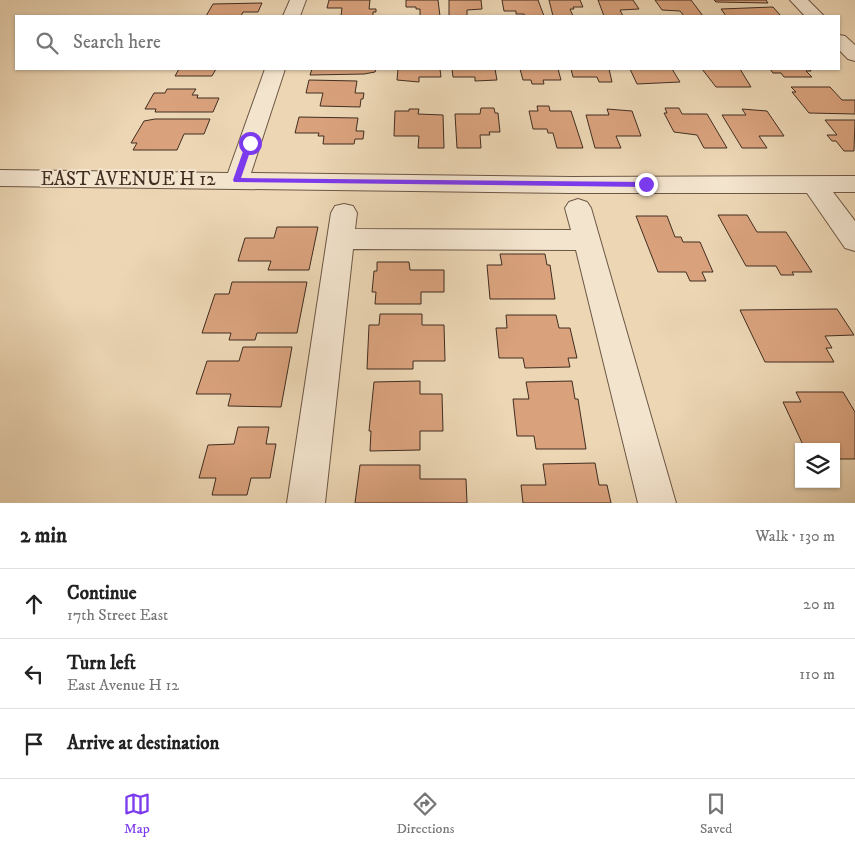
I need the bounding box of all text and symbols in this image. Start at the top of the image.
search box [15,15,840,70]
icon: search [33,29,61,57]
text: Search here [73,31,161,54]
route start [239,132,262,155]
street label: EAST AVENUE H 12 [40,168,216,191]
route end [635,173,658,196]
map controls [795,443,840,488]
button: layers [795,443,840,488]
text: 2 min [20,523,67,549]
text: Walk · 130 m [755,526,835,546]
text: Continue [67,582,137,605]
icon: ahead [20,590,48,618]
text: 20 m [803,594,835,614]
text: 17th Street East [67,605,168,625]
text: Turn left [67,652,136,675]
icon: left [20,660,48,688]
text: 110 m [799,664,835,684]
text: East Avenue H 12 [67,675,179,695]
icon: arrive [20,730,48,758]
text: Arrive at destination [67,732,219,755]
tab: Map [123,790,151,838]
tab: Directions [396,790,454,838]
tab: Saved [700,790,732,838]

